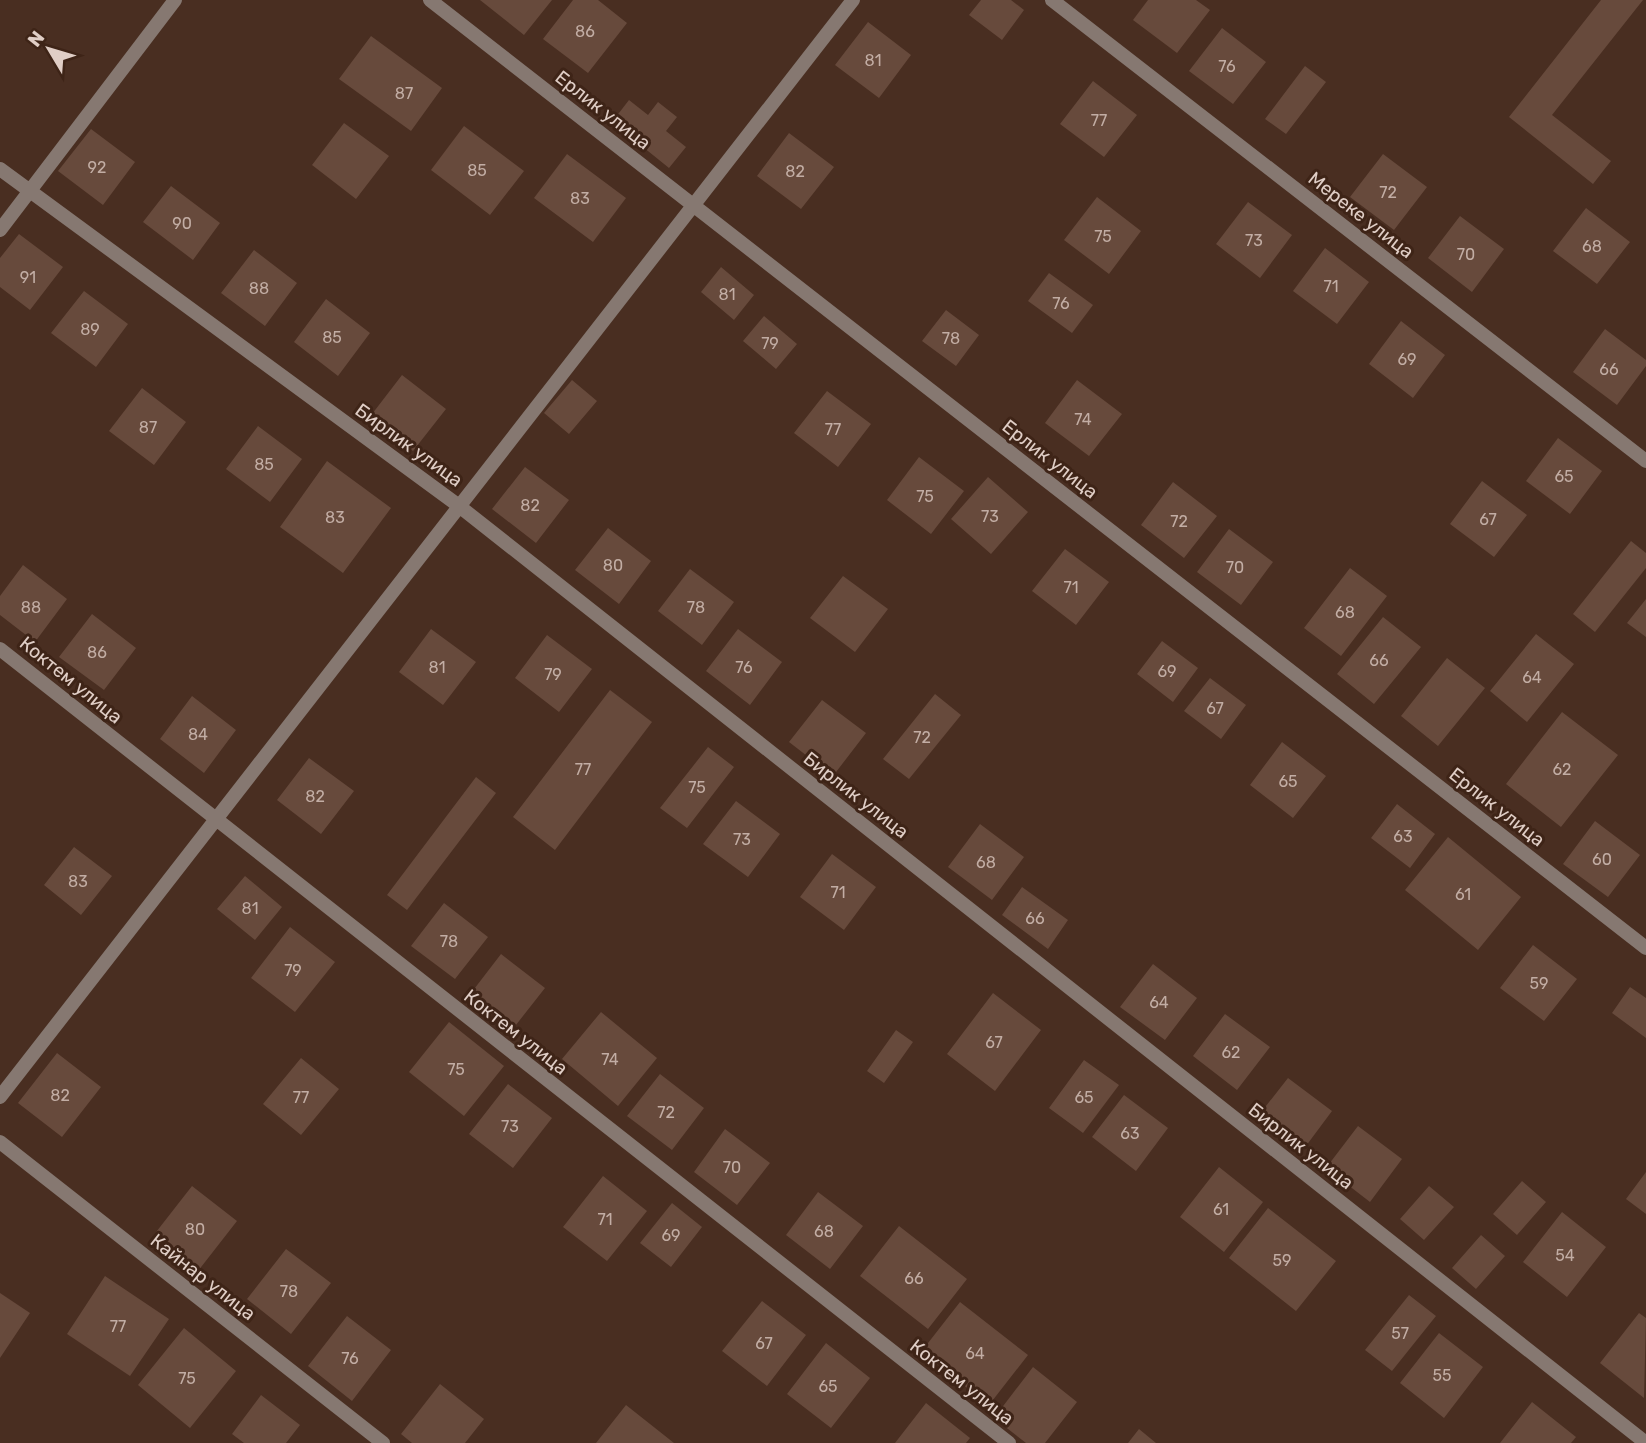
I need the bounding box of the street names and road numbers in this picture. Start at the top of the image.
street label: Ерлик улица [551,66,655,154]
street label: Мереке улица [1304,167,1418,263]
street label: Бирлик улица [351,398,467,492]
street label: Ерлик улица [998,415,1102,503]
street label: Коктем улица [15,632,127,728]
street label: Бирлик улица [799,747,913,843]
street label: Ерлик улица [1445,763,1549,851]
street label: Коктем улица [460,984,572,1080]
street label: Бирлик улица [1244,1098,1358,1194]
street label: Кайнар улица [146,1229,260,1325]
street label: Коктем улица [906,1334,1018,1430]

